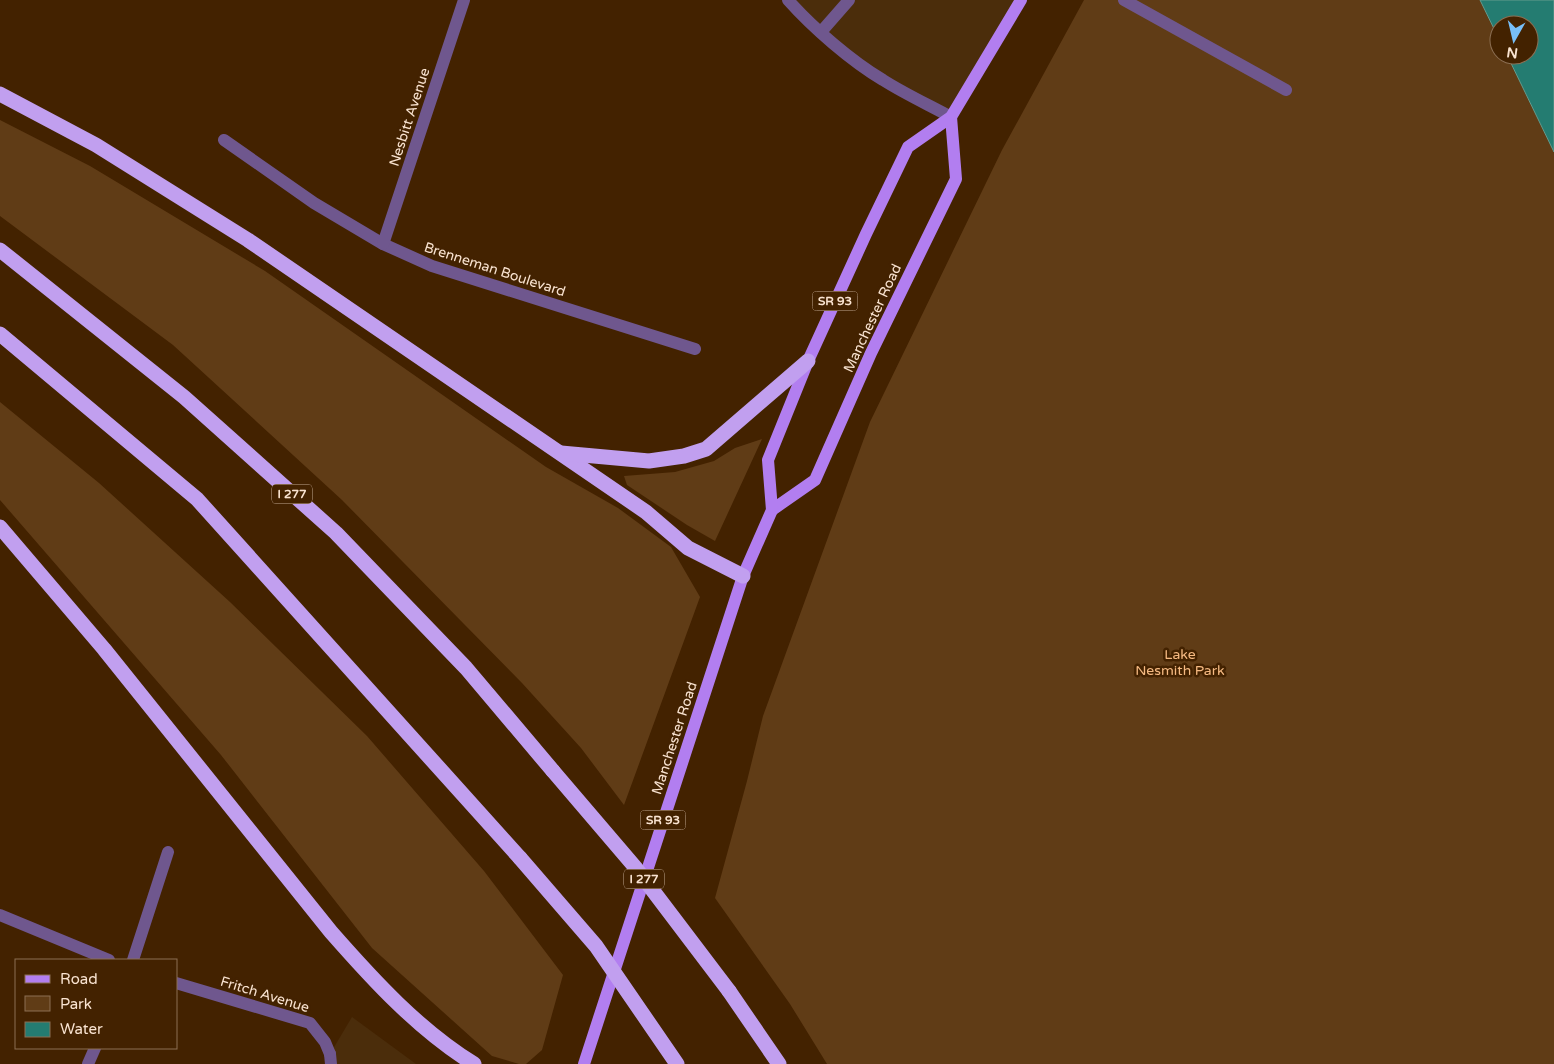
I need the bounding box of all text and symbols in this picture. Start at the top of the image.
north arrow [1489,15,1539,65]
text: N [1506,43,1519,62]
street label: Nesbitt Avenue [386,66,433,169]
street label: Brenneman Boulevard [422,239,568,300]
street label: Manchester Road [840,261,905,375]
road number: SR 93 [812,292,858,310]
road number: I 277 [272,484,312,504]
park label: Lake Nesmith Park [1135,646,1225,679]
street label: Manchester Road [648,679,701,797]
road number: SR 93 [640,810,686,830]
road number: I 277 [624,870,664,889]
legend [15,959,178,1049]
text: Road [60,970,98,988]
street label: Fritch Avenue [218,973,311,1016]
text: Park [60,995,92,1013]
text: Water [60,1020,103,1038]

